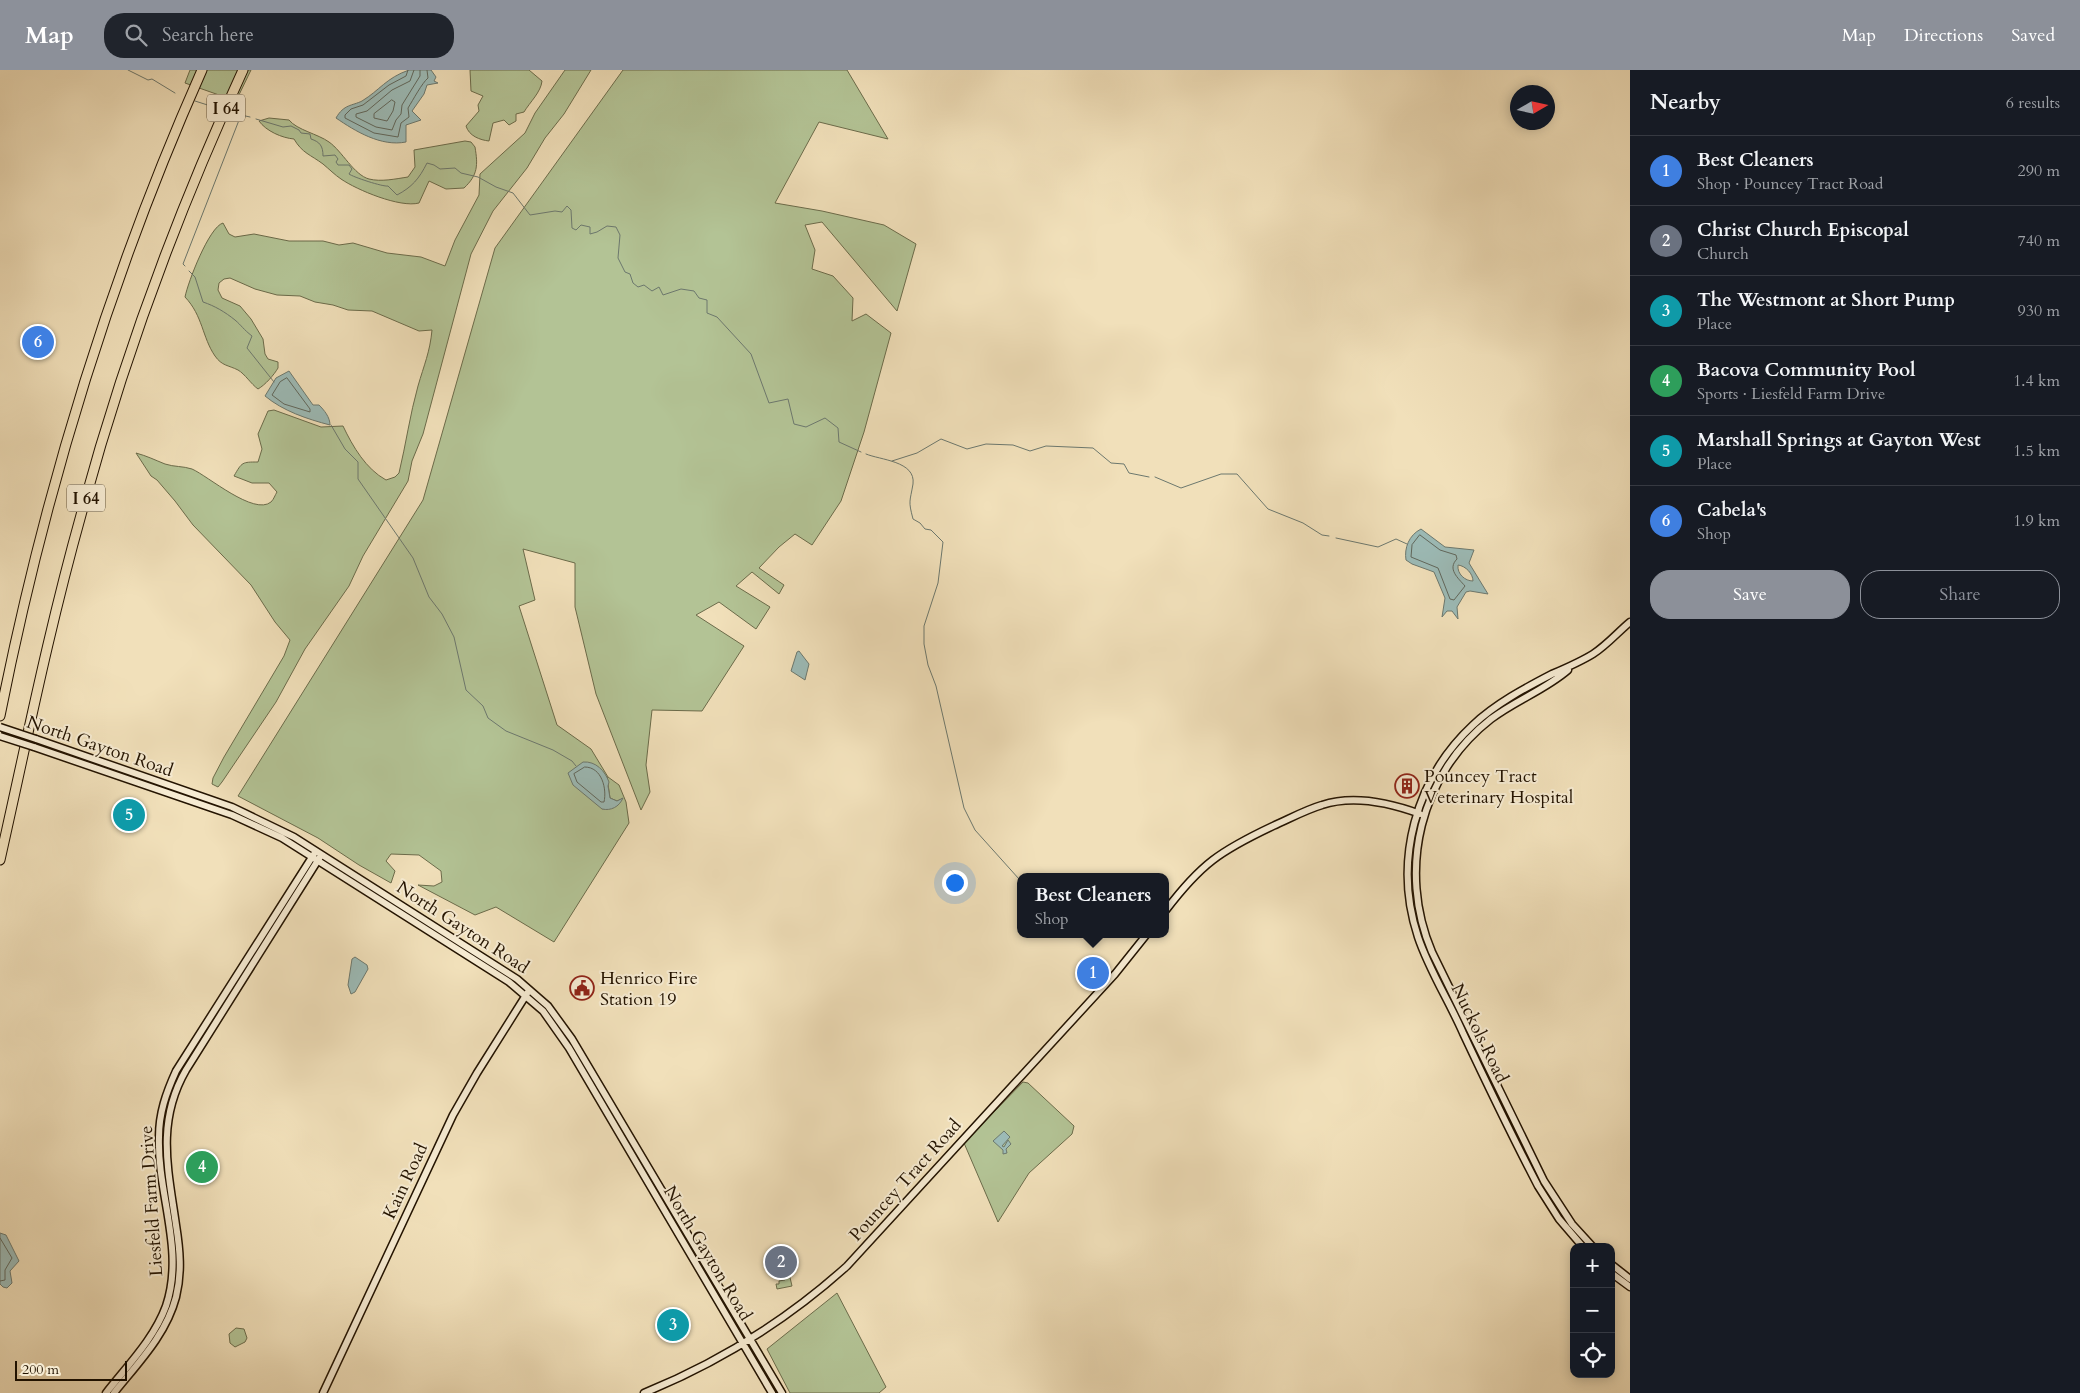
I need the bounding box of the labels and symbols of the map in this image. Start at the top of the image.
north arrow [1510,85,1555,130]
road number: I 64 [207,94,245,122]
pin: 6 [22,323,54,361]
road number: I 64 [67,484,105,512]
street label: North Gayton Road [23,710,177,783]
place label: Pouncey Tract Veterinary Hospital [1424,764,1574,810]
building icon: Pouncey Tract Veterinary Hospital [1394,773,1420,799]
pin: 5 [113,796,145,834]
your location [942,870,968,896]
street label: North Gayton Road [391,875,534,980]
pin: 1 [1077,954,1109,992]
place label: Henrico Fire Station 19 [600,966,698,1012]
public building icon: Henrico Fire Station 19 [569,975,595,1001]
street label: Nuckols Road [1445,979,1515,1088]
street label: Pouncey Tract Road [844,1113,967,1247]
street label: Liesfeld Farm Drive [134,1125,169,1277]
street label: Kain Road [377,1139,434,1223]
pin: 4 [186,1148,218,1186]
street label: North Gayton Road [657,1181,758,1326]
pin: 2 [765,1243,797,1281]
pin: 3 [657,1306,689,1344]
scale bar [15,1358,128,1381]

